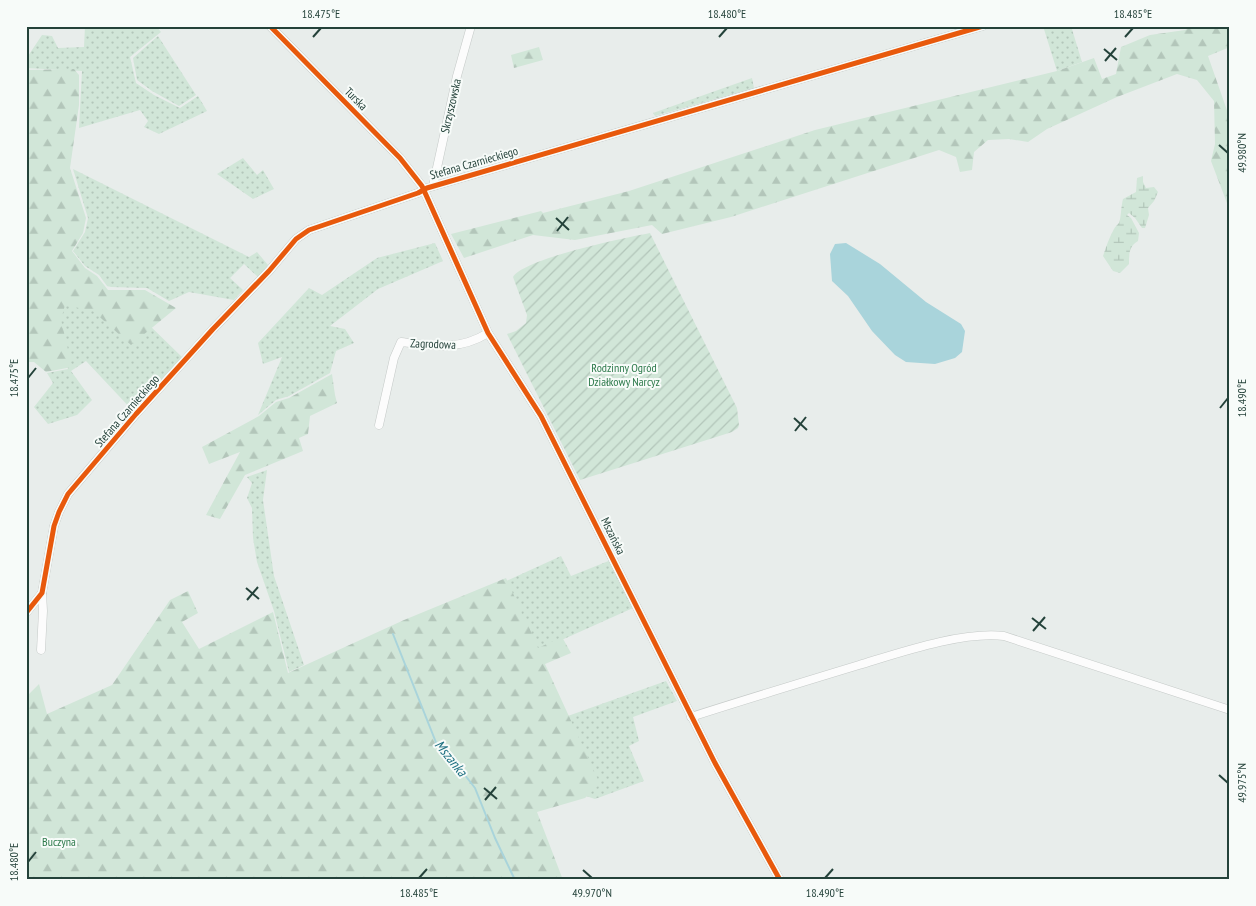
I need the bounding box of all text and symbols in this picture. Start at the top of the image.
text: 18.475°E [302,6,340,21]
text: 18.480°E [708,6,746,21]
text: 18.485°E [1114,6,1152,21]
street label: Skrzyszowska [437,77,464,135]
street label: Turska [342,84,371,113]
text: 49.980°N [1234,133,1249,173]
street label: Stefana Czarnieckiego [428,143,520,182]
street label: Zagrodowa [410,335,456,352]
text: 18.475°E [6,359,21,397]
park label: Rodzinny Ogród Działkowy Narcyz [588,360,660,389]
street label: Stefana Czarnieckiego [91,371,162,450]
text: 18.490°E [1234,379,1249,417]
street label: Mszańska [598,515,629,557]
water label: Mszanka [431,736,472,781]
text: 49.975°N [1234,763,1249,803]
park label: Buczyna [42,834,76,849]
text: 18.480°E [6,843,21,881]
text: 18.485°E [400,885,438,900]
text: 49.970°N [572,885,612,900]
text: 18.490°E [806,885,844,900]

